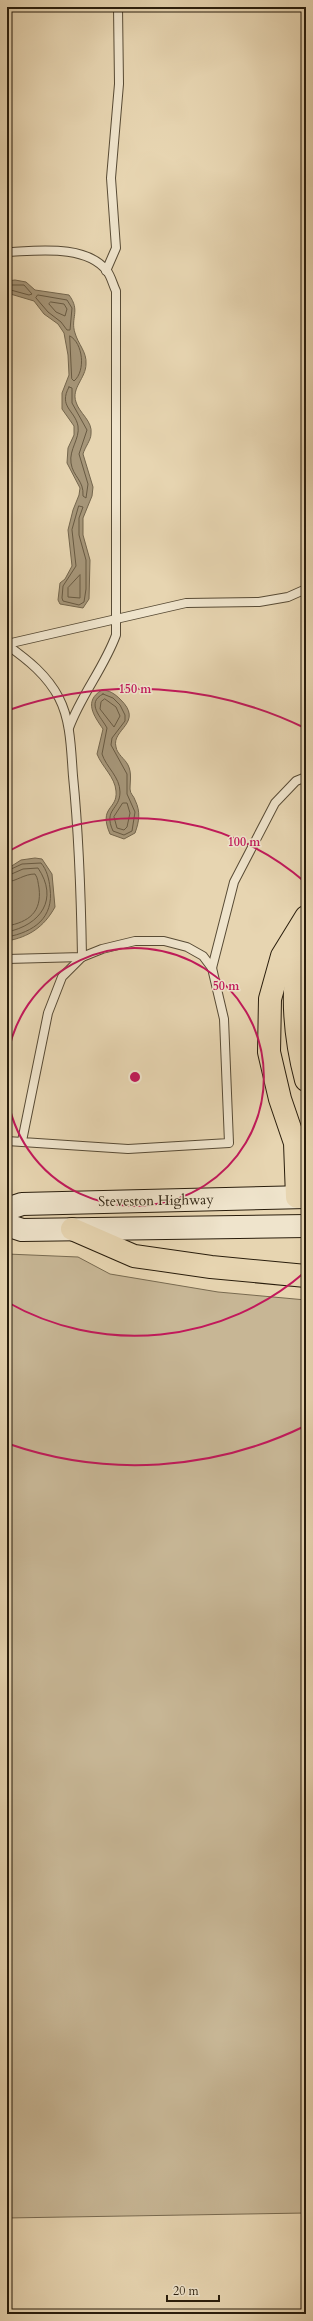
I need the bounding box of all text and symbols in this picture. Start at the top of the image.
text: 150 m [119,681,152,697]
text: 100 m [228,834,261,850]
text: 50 m [213,978,240,994]
centre of rings [128,1070,142,1084]
street label: Steveston Highway [98,1190,215,1211]
scale bar [167,2277,219,2303]
text: 20 m [173,2283,200,2299]

